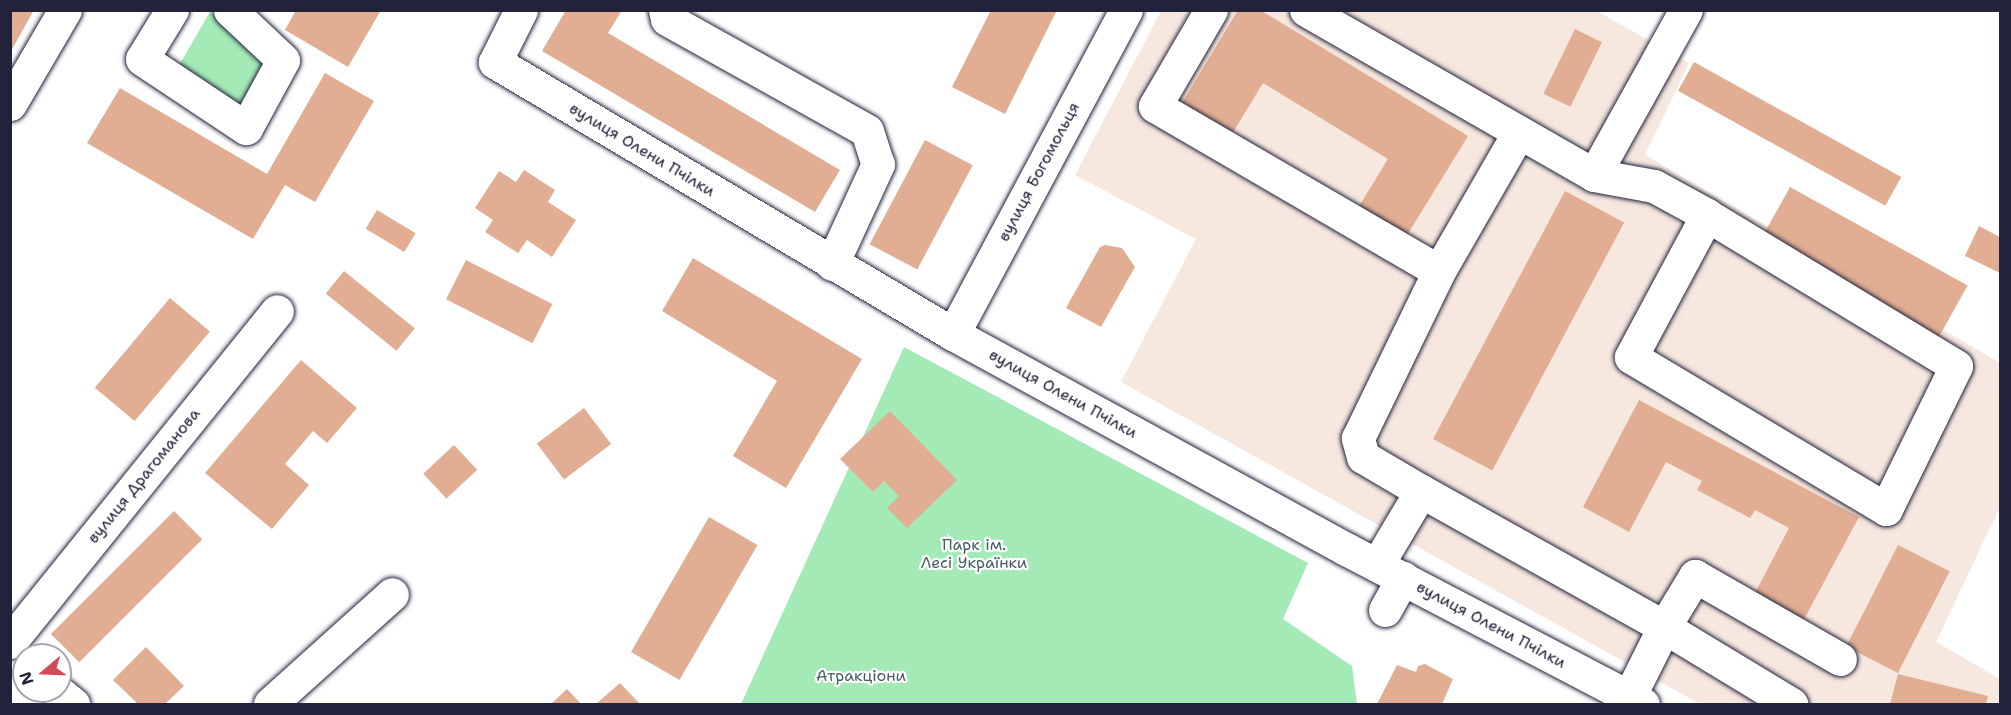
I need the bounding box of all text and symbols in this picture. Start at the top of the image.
street label: вулиця Олени Пчілки [566,99,718,201]
street label: вулиця Богомольця [994,99,1084,245]
street label: вулиця Олени Пчілки [986,345,1140,443]
street label: вулиця Драгоманова [84,405,204,547]
park label: Парк ім. Лесі Українки [921,535,1027,573]
street label: вулиця Олени Пчілки [1413,577,1569,673]
north arrow [12,643,72,703]
park label: Атракціони [816,666,906,686]
text: N [14,669,38,688]

